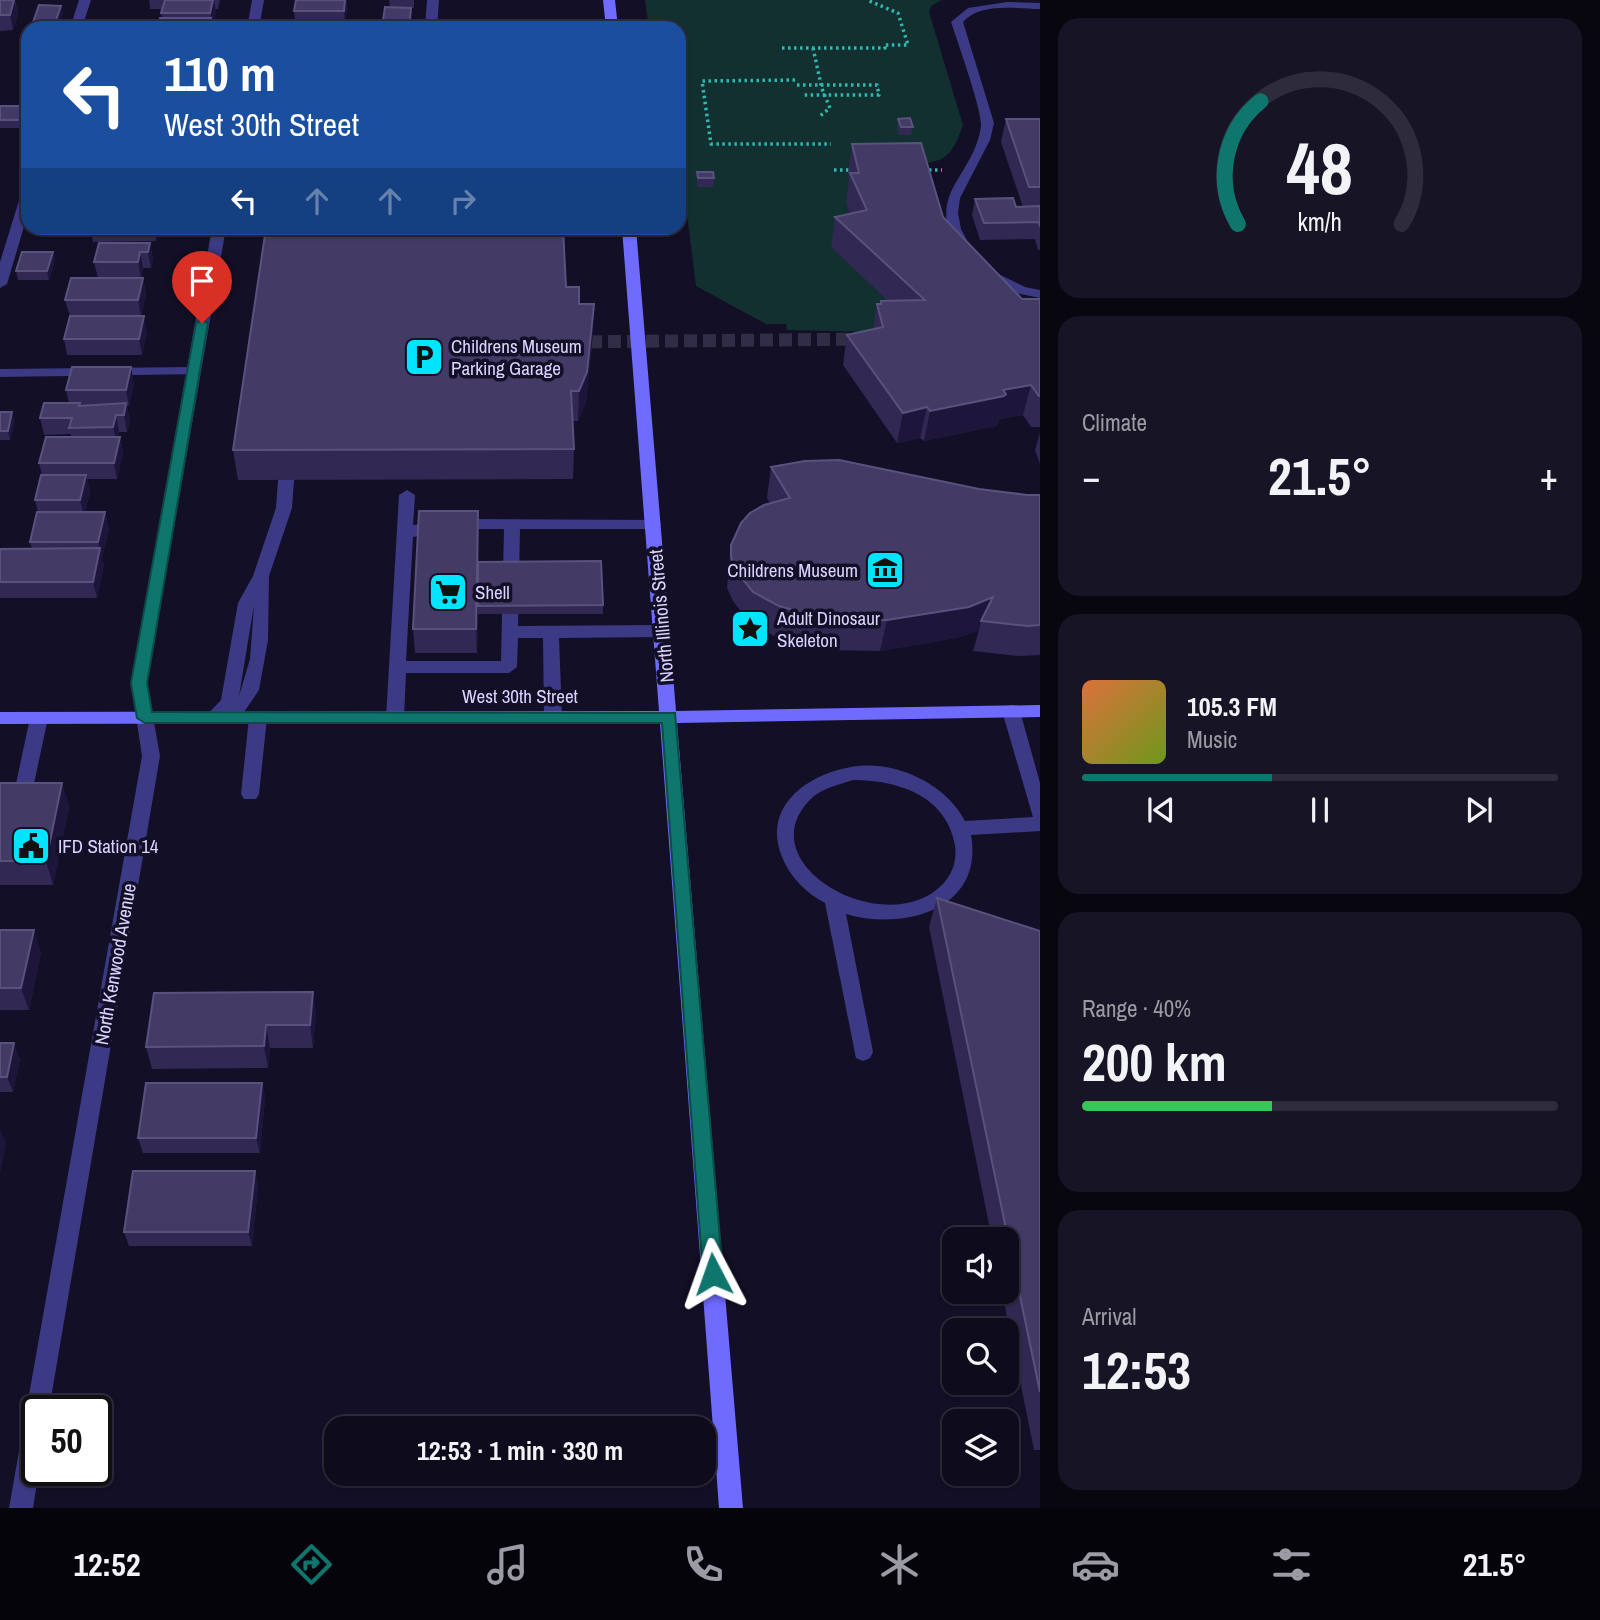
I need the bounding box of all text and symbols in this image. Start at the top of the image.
text: 110 m [164,40,276,106]
icon: left [49,49,140,140]
text: West 30th Street [164,103,359,146]
text: 48 [1287,119,1353,217]
icon: left [225,182,263,220]
icon: ahead [298,182,336,220]
icon: ahead [371,182,409,220]
icon: right [444,182,482,220]
text: km/h [1298,205,1342,239]
pin [172,251,232,323]
icon: arrive [183,262,221,300]
place label: Childrens Museum Parking Garage [451,333,582,381]
parking icon: Childrens Museum Parking Garage [403,336,445,378]
text: Climate [1082,407,1147,438]
text: 21.5° [1268,441,1372,511]
text: − [1082,451,1100,502]
text: + [1540,451,1558,502]
street label: North Illinois Street [642,548,680,684]
museum icon: Childrens Museum [864,549,906,591]
place label: Childrens Museum [727,557,858,583]
supermarket icon: Shell [427,571,469,613]
place label: Shell [475,579,510,605]
place label: Adult Dinosaur Skeleton [776,605,881,653]
place icon: Adult Dinosaur Skeleton [729,608,771,650]
street label: West 30th Street [462,683,579,709]
text: 105.3 FM [1187,689,1277,724]
text: Music [1187,724,1237,755]
icon: previous [1142,791,1180,829]
icon: pause [1301,791,1339,829]
icon: next [1460,791,1498,829]
public building icon: IFD Station 14 [10,825,52,867]
place label: IFD Station 14 [58,833,159,859]
street label: North Kenwood Avenue [88,881,142,1047]
text: Range · 40% [1082,993,1191,1024]
text: 200 km [1082,1027,1227,1097]
map controls [942,1227,1019,1486]
button: sound [942,1227,1019,1304]
position arrow [676,1237,750,1311]
text: Arrival [1082,1301,1137,1332]
button: search [942,1318,1019,1395]
text: 12:53 [1082,1335,1191,1405]
speed limit sign: 50 [21,1395,112,1486]
button: layers [942,1409,1019,1486]
text: 12:53 · 1 min · 330 m [417,1433,623,1468]
icon: directions [287,1540,336,1589]
icon: music [483,1540,532,1589]
icon: phone [679,1540,728,1589]
icon: climate [875,1540,924,1589]
icon: car [1071,1540,1120,1589]
icon: filters [1267,1540,1316,1589]
text: 12:52 [73,1543,141,1586]
text: 21.5° [1463,1543,1527,1586]

